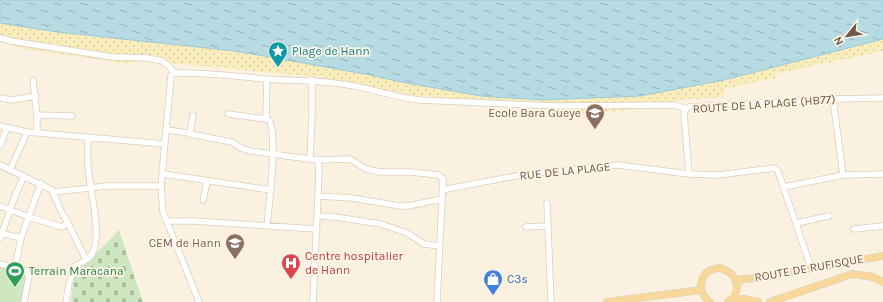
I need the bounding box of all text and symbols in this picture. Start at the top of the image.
north arrow [827,16,867,56]
text: N [831,34,846,47]
place icon: Plage de Hann [267,40,289,68]
place label: Plage de Hann [292,44,370,58]
street label: ROUTE DE LA PLAGE (HB77) [692,92,836,116]
school or university icon: Ecole Bara Gueye [584,102,606,130]
place label: Ecole Bara Gueye [488,106,581,120]
street label: RUE DE LA PLAGE [519,159,611,183]
school or university icon: CEM de Hann [224,232,246,260]
place label: CEM de Hann [149,236,221,250]
place label: Centre hospitalier de Hann [305,249,404,277]
hospital icon: Centre hospitalier de Hann [280,252,302,280]
street label: ROUTE DE RUFISQUE [753,252,865,284]
sports icon: Terrain Maracana [4,260,26,288]
place label: Terrain Maracana [29,264,124,278]
shop icon: C3s [482,268,504,296]
place label: C3s [507,272,528,286]

